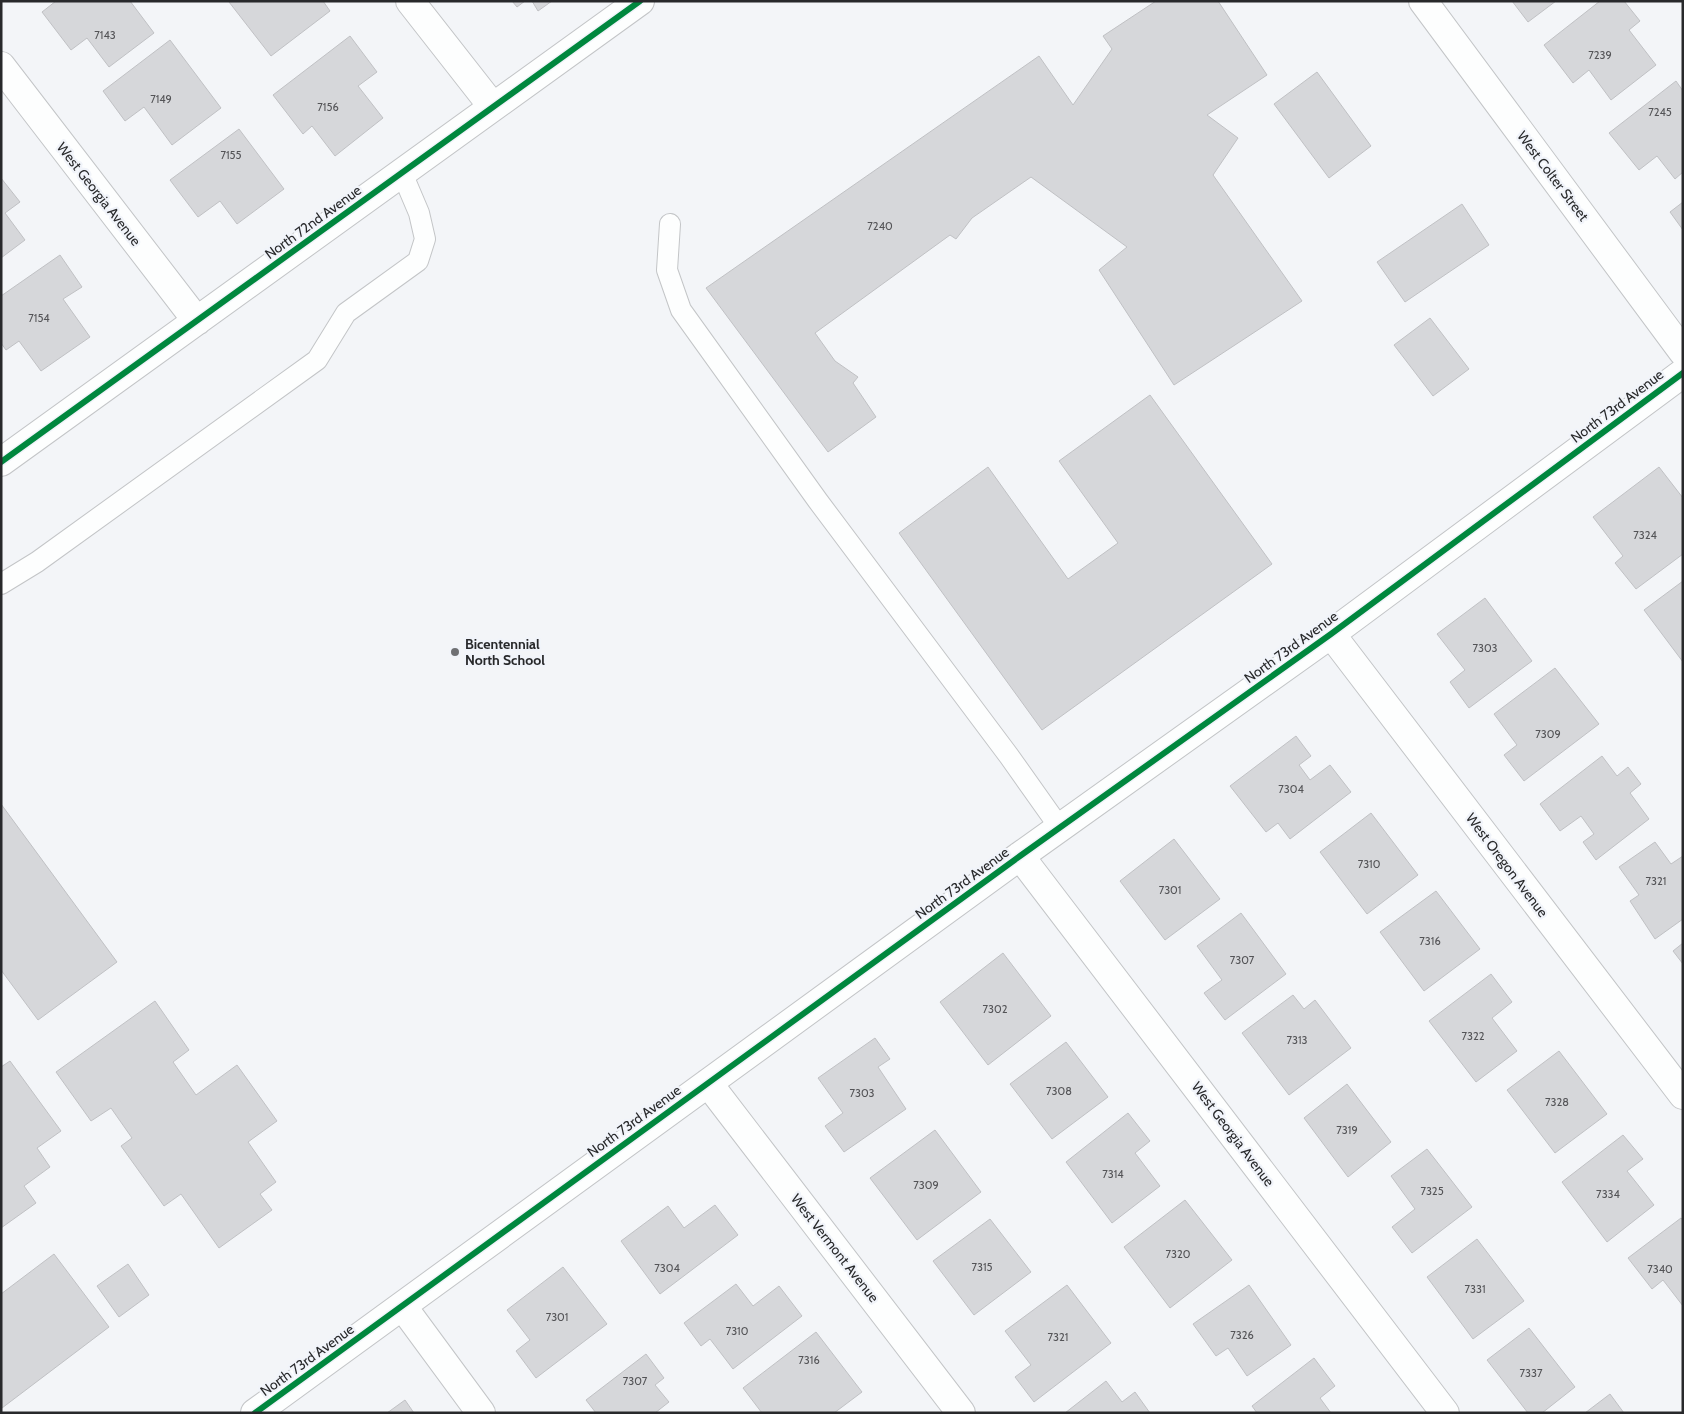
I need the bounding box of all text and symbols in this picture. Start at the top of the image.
house number: 7143 [94,28,116,42]
house number: 7239 [1588,48,1612,62]
house number: 7149 [150,92,172,106]
house number: 7156 [317,100,339,114]
house number: 7245 [1648,105,1672,119]
street label: West Colter Street [1513,127,1593,225]
street label: West Georgia Avenue [53,139,145,249]
house number: 7155 [220,148,242,162]
street label: North 72nd Avenue [261,181,365,263]
house number: 7240 [867,219,893,233]
house number: 7154 [28,311,50,325]
street label: North 73rd Avenue [1567,365,1667,447]
house number: 7324 [1633,528,1657,542]
street label: North 73rd Avenue [1241,607,1341,687]
place label: Bicentennial North School [465,635,545,669]
house number: 7303 [1472,641,1498,655]
marker: Bicentennial North School [449,646,461,658]
house number: 7309 [1535,727,1561,741]
house number: 7304 [1278,782,1304,796]
street label: West Oregon Avenue [1462,809,1552,921]
street label: North 73rd Avenue [912,843,1012,923]
house number: 7310 [1358,857,1381,871]
house number: 7321 [1646,874,1666,888]
house number: 7301 [1159,883,1181,897]
house number: 7316 [1419,934,1441,948]
house number: 7307 [1230,953,1255,967]
house number: 7302 [983,1002,1008,1016]
house number: 7322 [1461,1029,1485,1043]
house number: 7313 [1286,1033,1308,1047]
street label: West Georgia Avenue [1188,1078,1278,1190]
street label: North 73rd Avenue [584,1081,684,1161]
house number: 7308 [1046,1084,1072,1098]
house number: 7303 [849,1086,875,1100]
house number: 7328 [1545,1095,1569,1109]
house number: 7319 [1336,1123,1358,1137]
house number: 7314 [1102,1167,1124,1181]
house number: 7309 [913,1178,939,1192]
house number: 7325 [1420,1184,1444,1198]
house number: 7334 [1596,1187,1621,1201]
street label: West Vermont Avenue [787,1190,883,1306]
house number: 7320 [1166,1247,1191,1261]
house number: 7315 [971,1260,993,1274]
house number: 7304 [654,1261,680,1275]
house number: 7340 [1647,1262,1673,1276]
house number: 7331 [1464,1282,1486,1296]
house number: 7301 [546,1310,568,1324]
street label: North 73rd Avenue [257,1320,357,1400]
house number: 7310 [726,1324,749,1338]
house number: 7326 [1230,1328,1254,1342]
house number: 7321 [1048,1330,1068,1344]
house number: 7316 [798,1353,820,1367]
house number: 7337 [1520,1366,1543,1380]
house number: 7307 [623,1374,648,1388]

